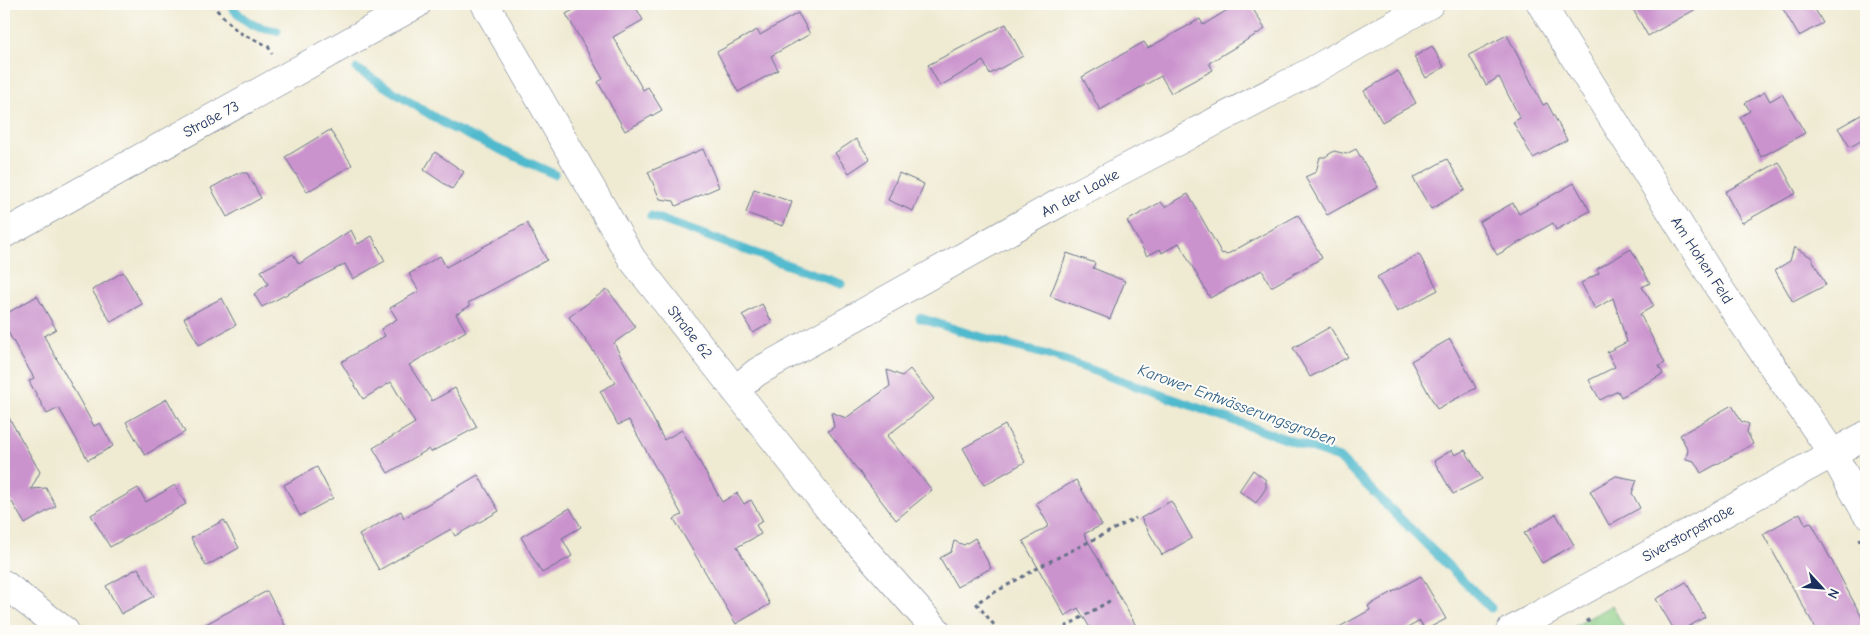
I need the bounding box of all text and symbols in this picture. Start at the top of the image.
street label: Straße 73 [180,97,242,141]
street label: An der Laake [1038,165,1122,221]
street label: Am Hohen Feld [1667,213,1737,307]
street label: Straße 62 [664,302,716,362]
water label: Karower Entwässerungsgraben [1135,361,1339,449]
street label: Siverstorpstraße [1639,500,1738,566]
north arrow [1798,562,1848,612]
text: N [1824,586,1843,601]

